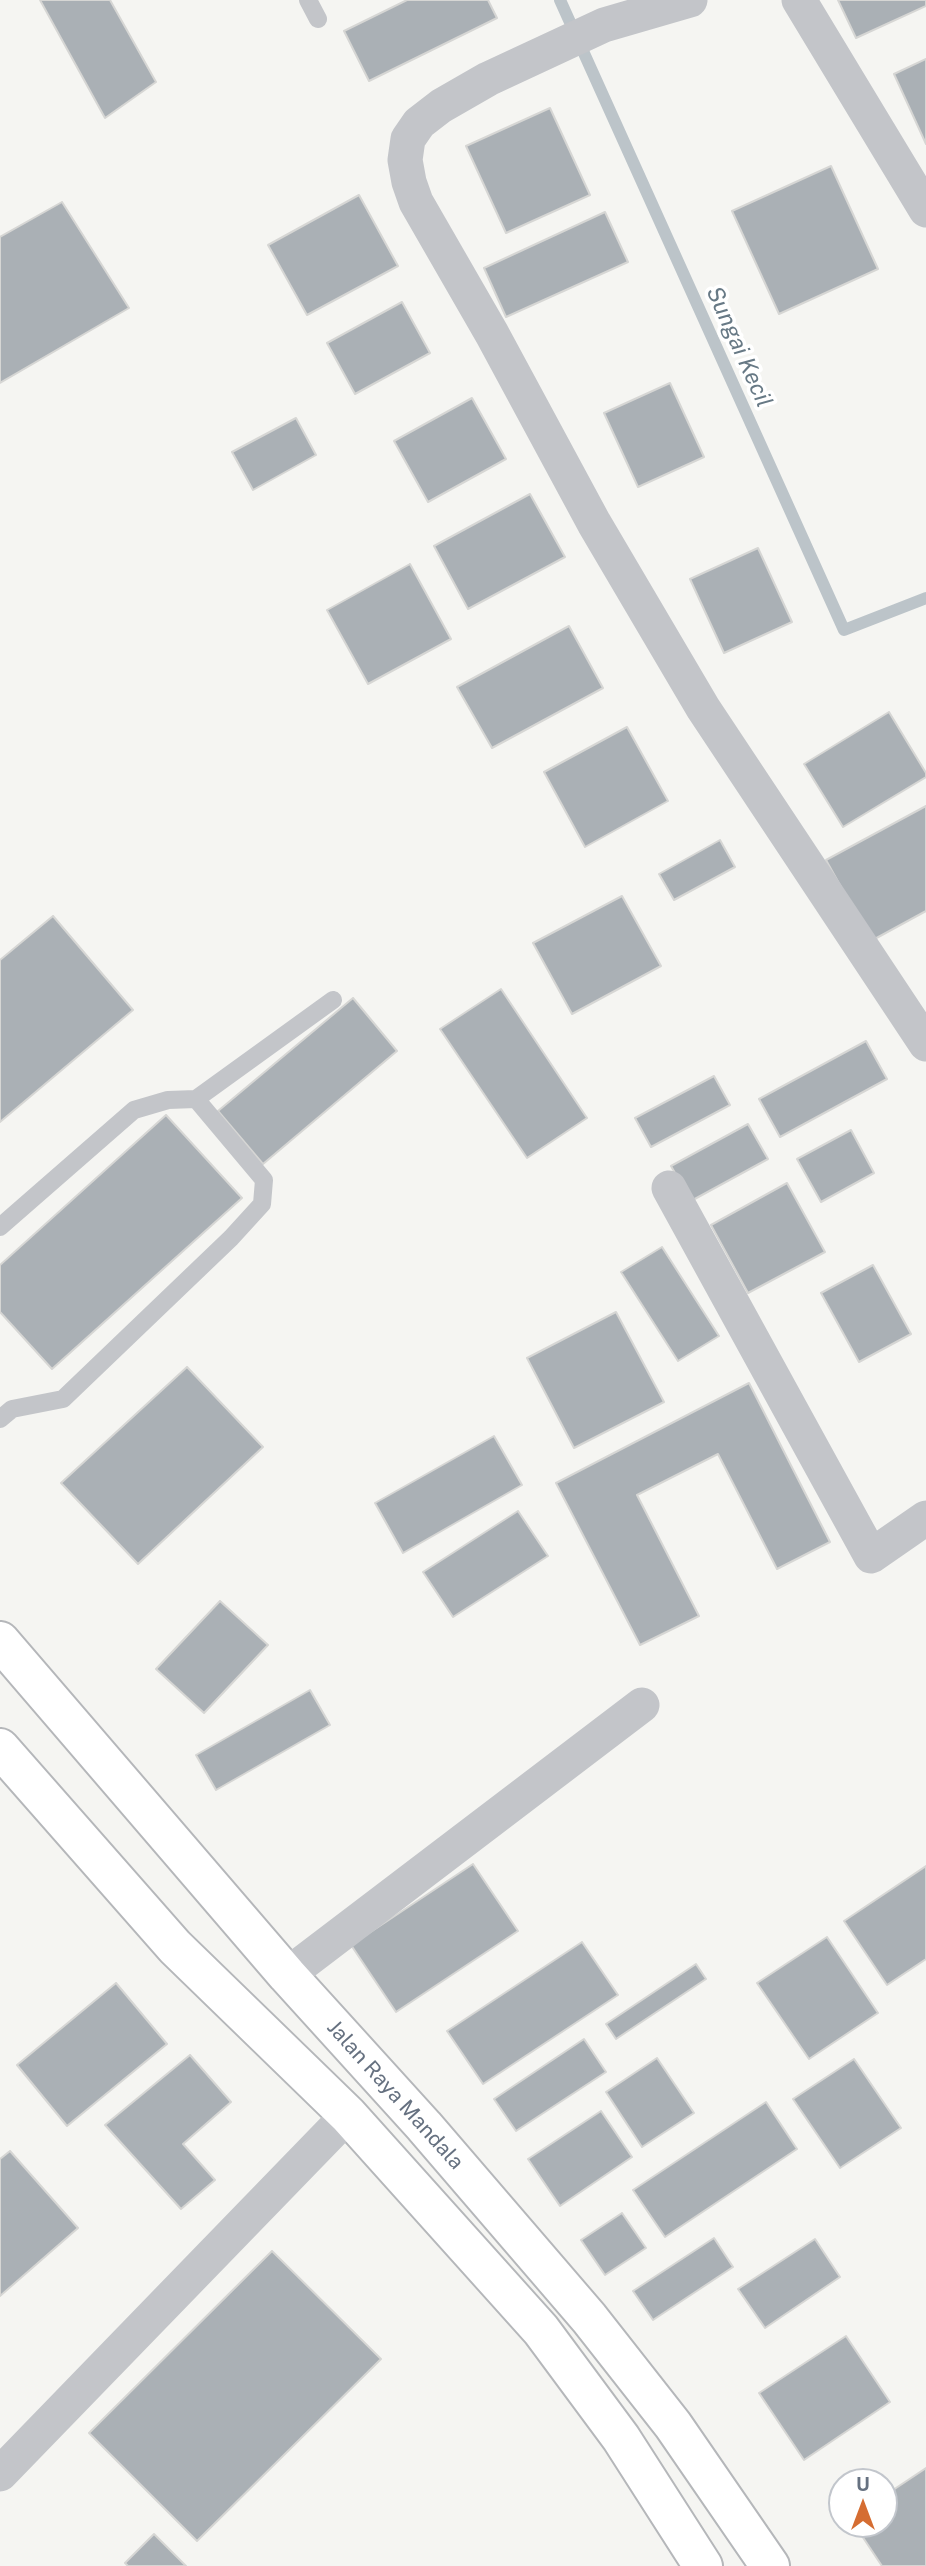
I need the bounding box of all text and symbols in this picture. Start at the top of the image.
water label: Sungai Kecil [700,282,778,412]
street label: Jalan Raya Mandala [321,2015,469,2175]
north arrow [828,2468,898,2538]
text: U [856,2473,870,2495]

